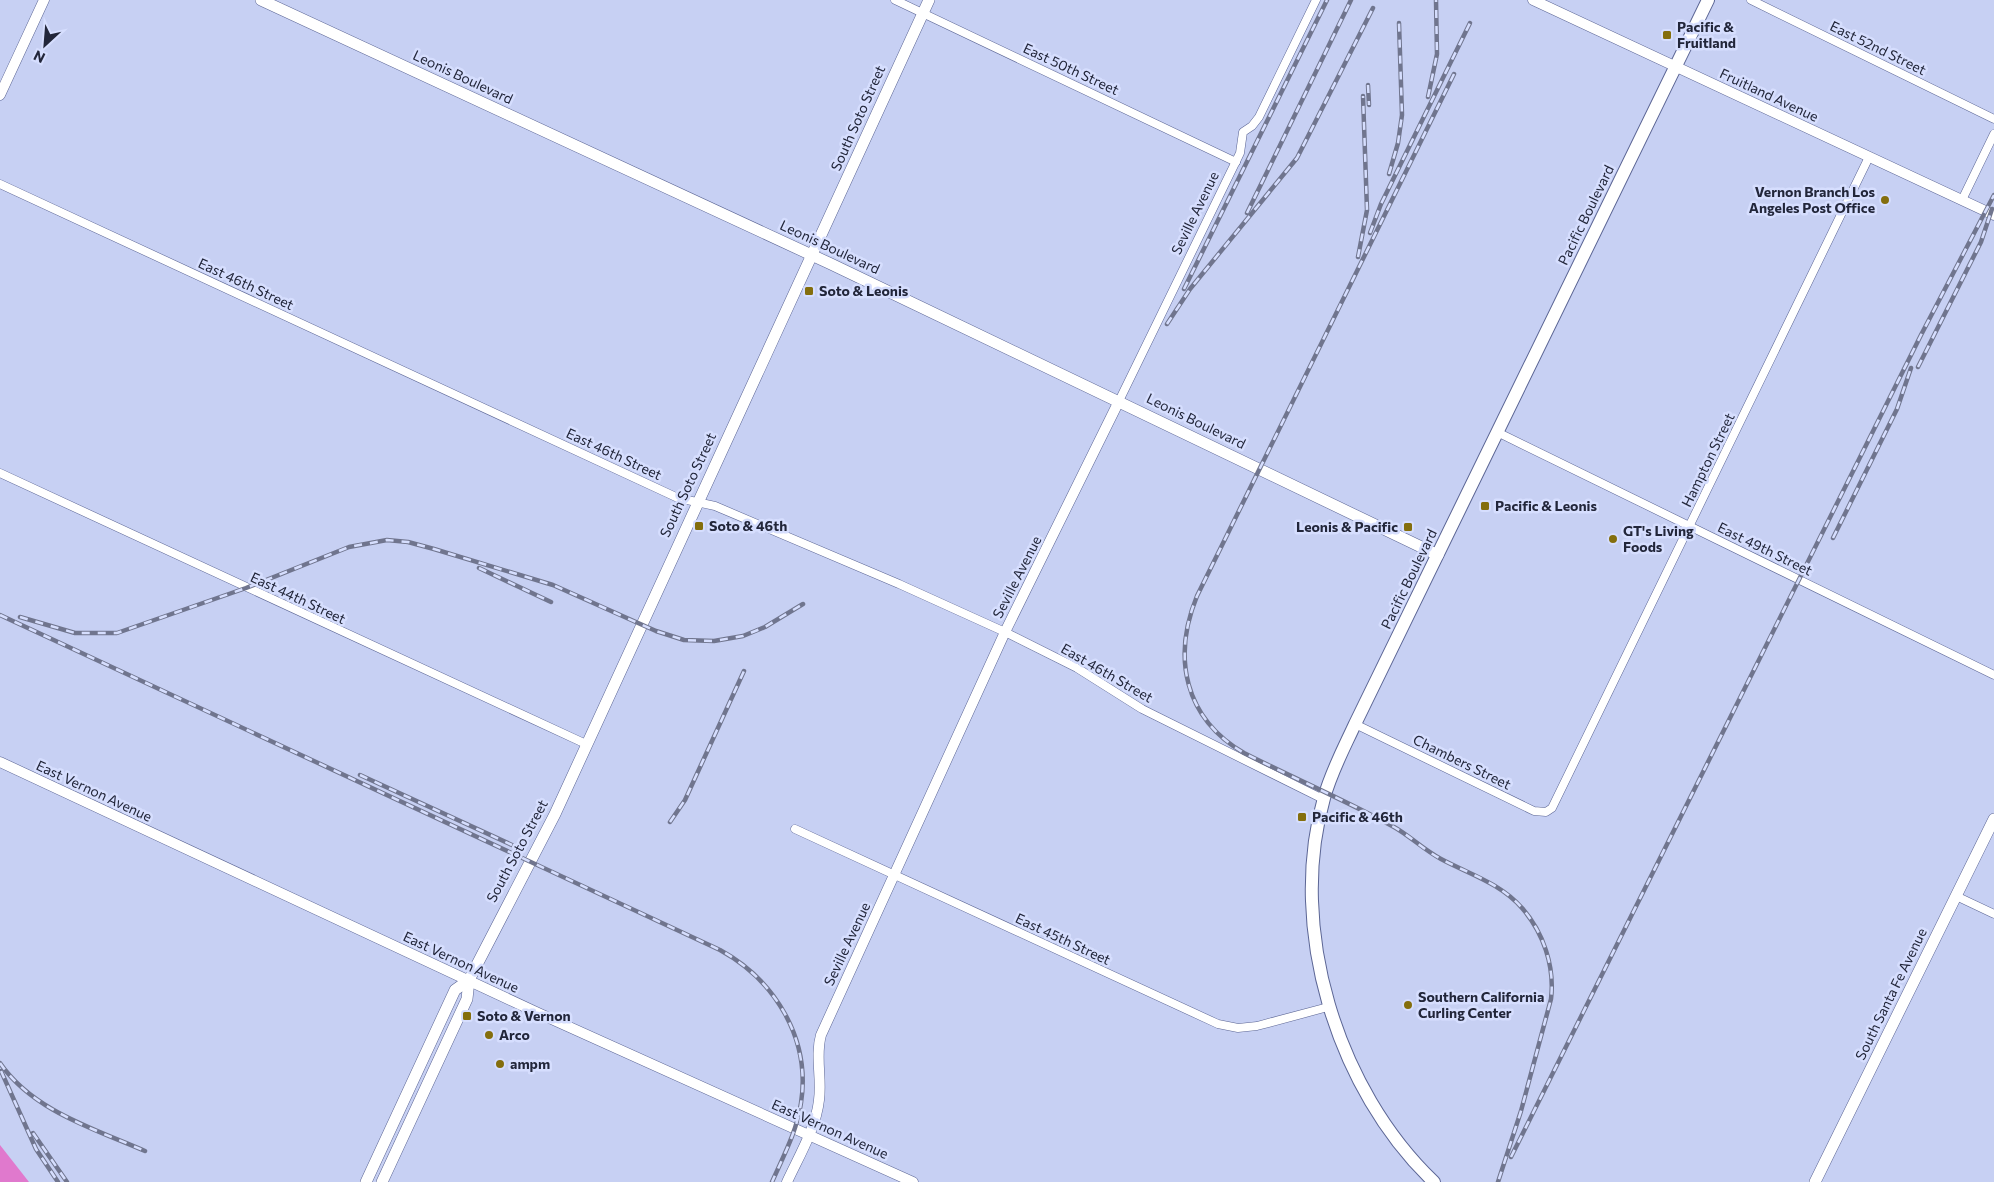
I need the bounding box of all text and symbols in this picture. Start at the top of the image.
street label: East 52nd Street [1828,17,1929,78]
place label: Pacific & Fruitland [1677,18,1736,51]
north arrow [20,20,70,70]
marker: Pacific & Fruitland [1661,29,1673,41]
street label: East 50th Street [1021,39,1122,98]
street label: Leonis Boulevard [411,46,516,107]
text: N [31,47,48,67]
street label: South Soto Street [827,62,889,173]
street label: Fruitland Avenue [1717,64,1821,125]
street label: Pacific Boulevard [1554,162,1617,268]
street label: Seville Avenue [1167,169,1222,257]
place label: Vernon Branch Los Angeles Post Office [1749,183,1875,216]
marker: Vernon Branch Los Angeles Post Office [1879,194,1891,206]
street label: Leonis Boulevard [778,216,883,277]
street label: East 46th Street [196,254,297,313]
place label: Soto & Leonis [819,282,909,299]
marker: Soto & Leonis [803,285,815,297]
street label: Leonis Boulevard [1144,389,1249,452]
street label: Hampton Street [1677,410,1738,510]
street label: East 46th Street [564,424,665,483]
street label: South Soto Street [656,430,719,540]
place label: Pacific & Leonis [1495,497,1597,514]
marker: Pacific & Leonis [1479,500,1491,512]
place label: Soto & 46th [709,517,787,534]
place label: Leonis & Pacific [1296,518,1398,535]
street label: East 49th Street [1715,518,1816,579]
marker: Soto & 46th [693,520,705,532]
marker: Leonis & Pacific [1402,521,1414,533]
place label: GT's Living Foods [1623,522,1694,555]
street label: Pacific Boulevard [1377,526,1440,632]
street label: Seville Avenue [989,533,1045,621]
marker: GT's Living Foods [1607,533,1619,545]
street label: East 44th Street [248,568,349,627]
street label: East 46th Street [1058,639,1156,706]
street label: Chambers Street [1410,731,1514,793]
street label: East Vernon Avenue [34,756,155,825]
street label: South Soto Street [482,796,551,905]
place label: Pacific & 46th [1312,808,1403,825]
marker: Pacific & 46th [1296,811,1308,823]
street label: Seville Avenue [820,899,873,988]
street label: East 45th Street [1013,909,1114,968]
street label: South Santa Fe Avenue [1851,925,1930,1062]
street label: East Vernon Avenue [401,927,522,996]
place label: Southern California Curling Center [1418,988,1544,1021]
marker: Southern California Curling Center [1402,999,1414,1011]
place label: Soto & Vernon [477,1007,571,1024]
marker: Soto & Vernon [461,1010,473,1022]
place label: Arco [499,1026,530,1043]
marker: Arco [483,1029,495,1041]
place label: ampm [510,1055,550,1072]
marker: ampm [494,1058,506,1070]
street label: East Vernon Avenue [769,1095,891,1162]

